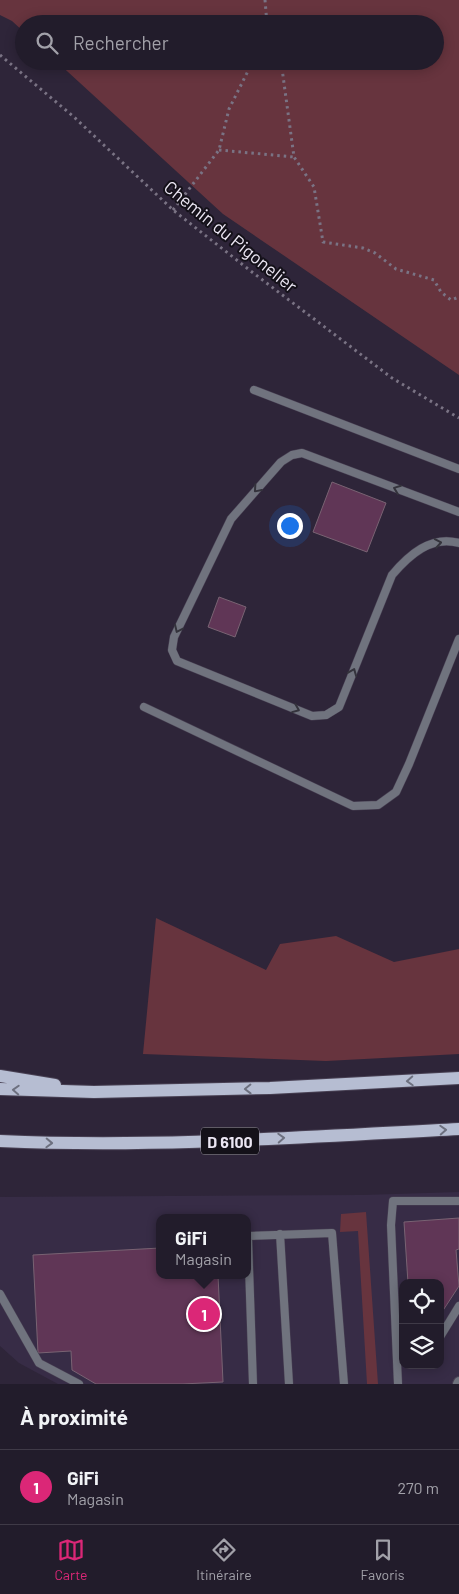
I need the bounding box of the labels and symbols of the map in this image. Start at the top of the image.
street label: Chemin du Pigonelier [160,176,302,297]
one-way arrow [254,483,263,492]
one-way arrow [393,485,402,495]
your location [277,513,303,539]
one-way arrow [433,538,442,548]
one-way arrow [173,624,184,633]
one-way arrow [346,668,357,677]
one-way arrow [291,703,300,713]
one-way arrow [406,1075,414,1086]
one-way arrow [244,1083,252,1094]
one-way arrow [11,1085,19,1096]
one-way arrow [440,1124,448,1135]
road number: D 6100 [201,1128,259,1154]
one-way arrow [277,1133,285,1144]
one-way arrow [45,1138,53,1149]
pin: 1 [188,1295,220,1333]

